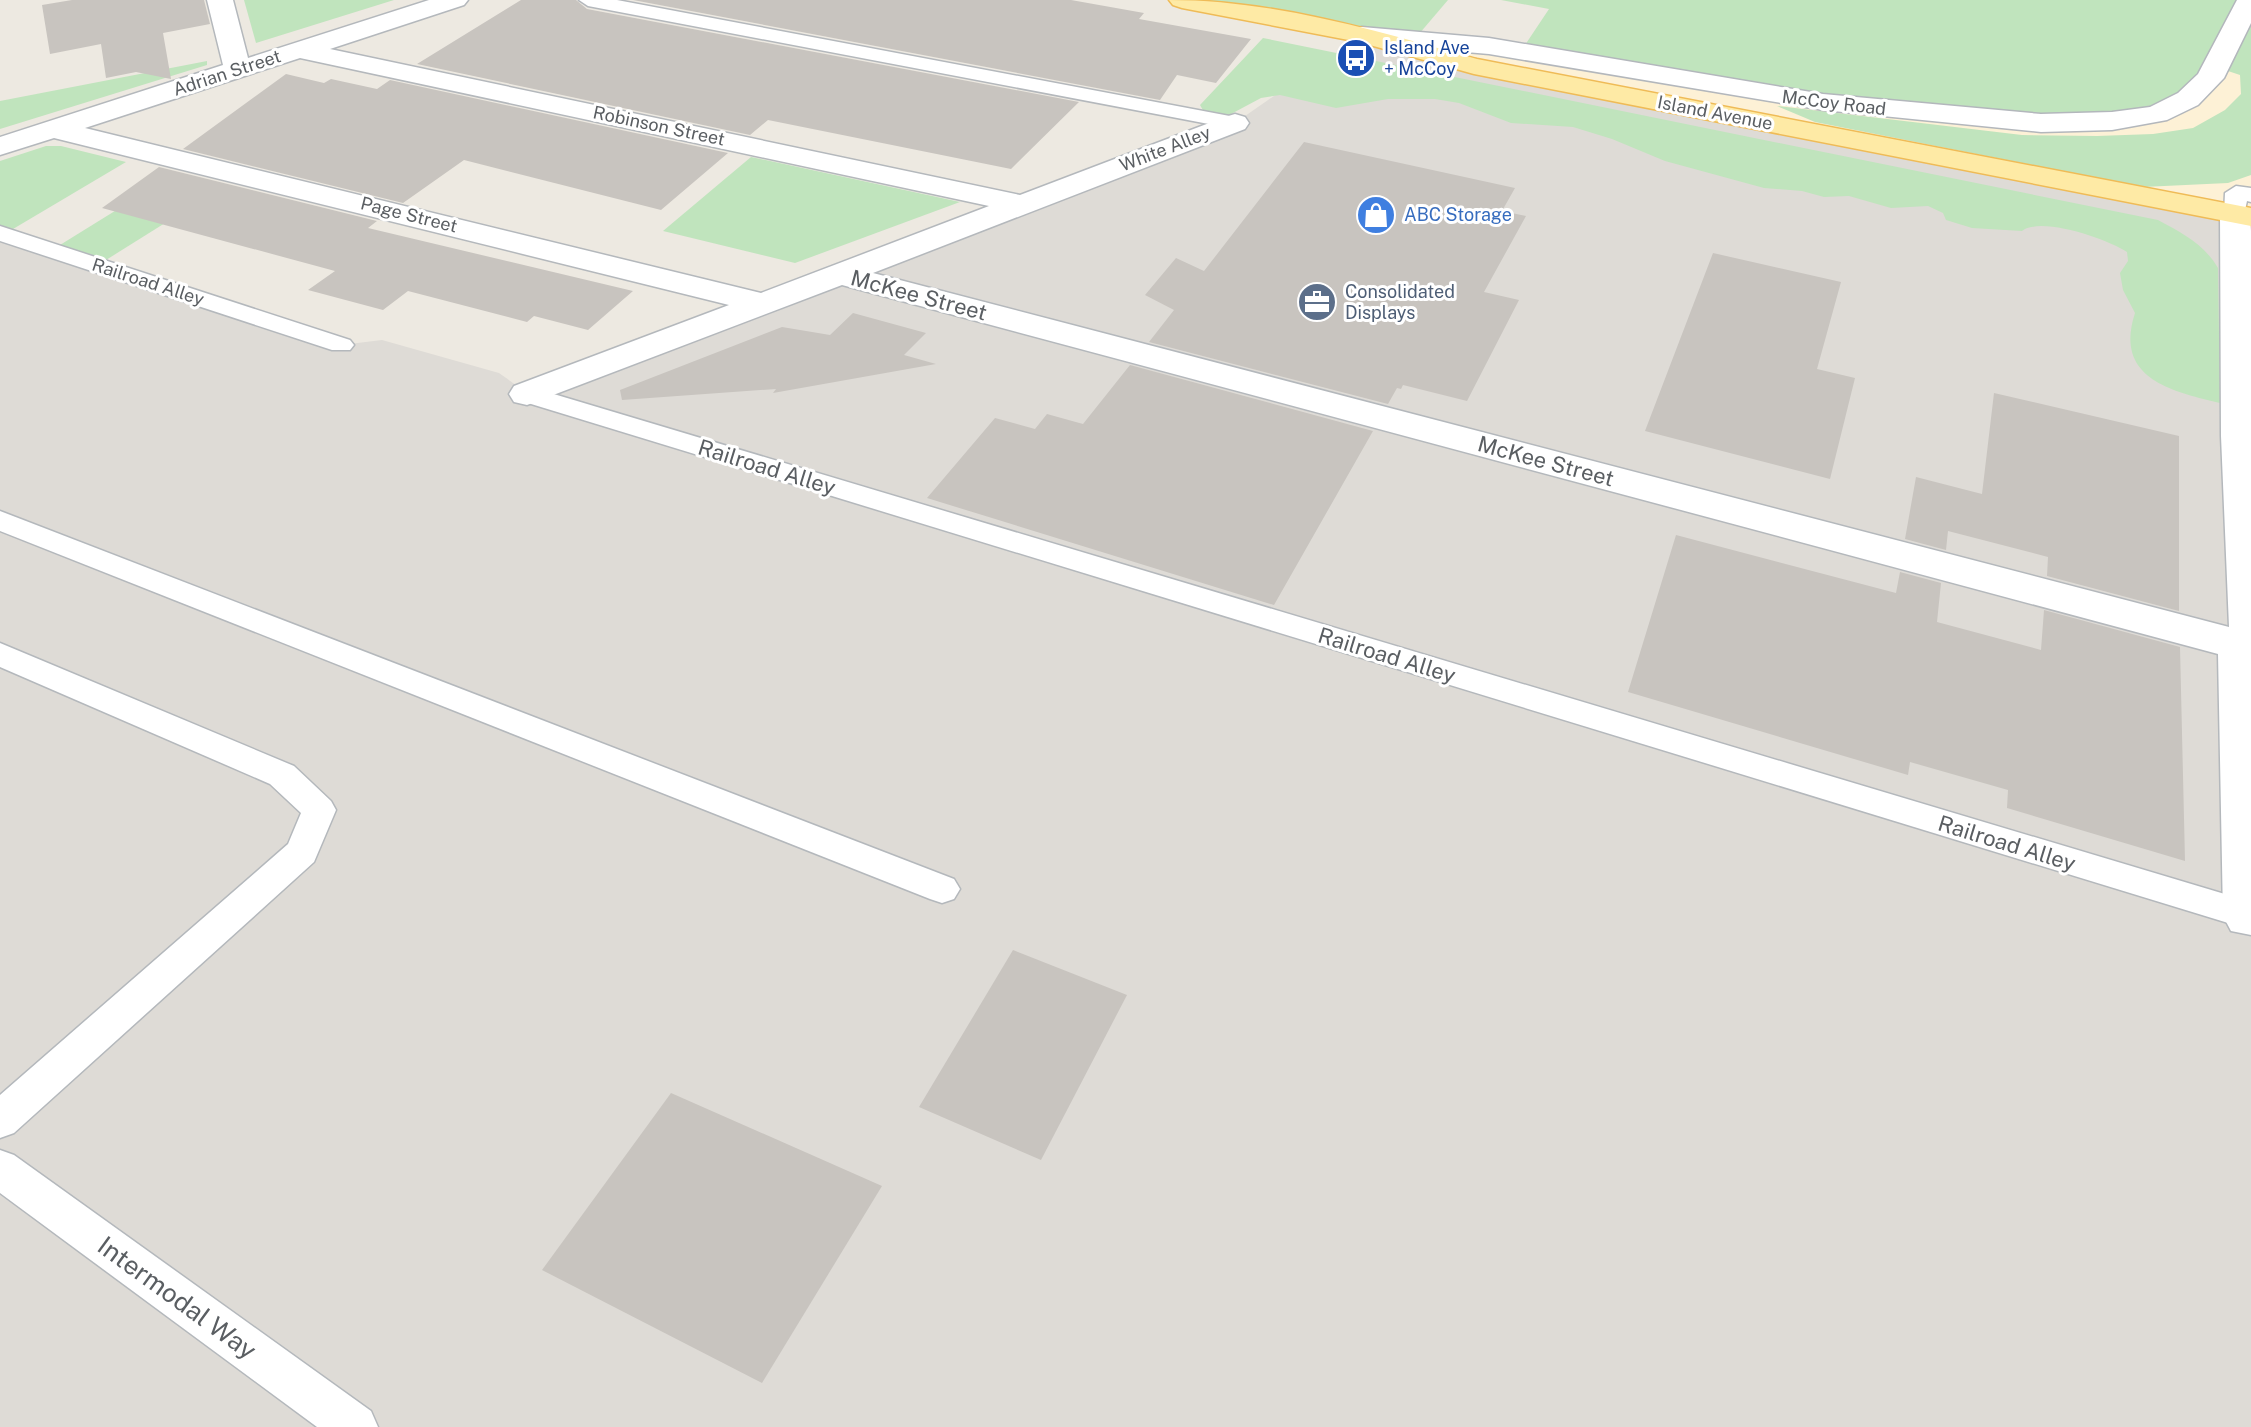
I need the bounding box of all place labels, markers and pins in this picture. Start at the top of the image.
bus stop icon: Island Ave + McCoy [1335,37,1377,79]
place label: Island Ave + McCoy [1384,37,1470,79]
shop icon: ABC Storage [1355,194,1397,236]
place label: ABC Storage [1404,204,1512,225]
office icon: Consolidated Displays [1296,281,1338,323]
place label: Consolidated Displays [1345,281,1455,323]

